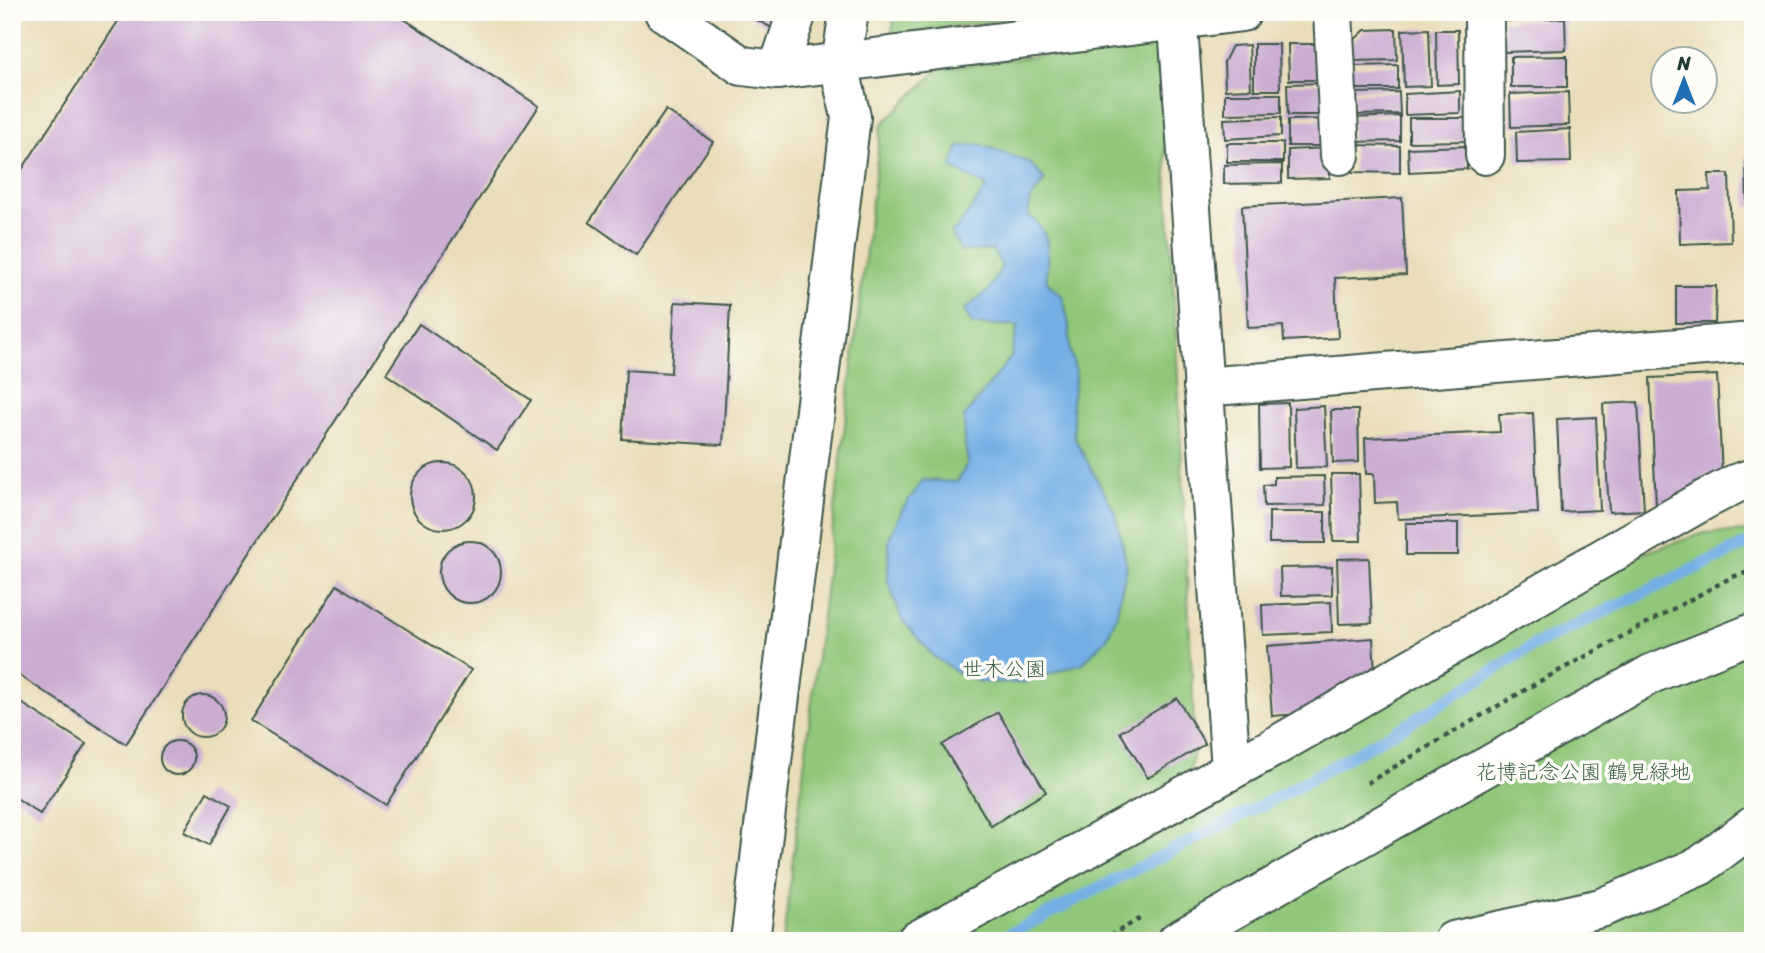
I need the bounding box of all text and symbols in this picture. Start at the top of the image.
north arrow [1650,46,1720,116]
text: N [1676,47,1691,80]
park label: 世木公園 [962,650,1046,688]
park label: 花博記念公園 鶴見緑地 [1475,753,1691,791]

